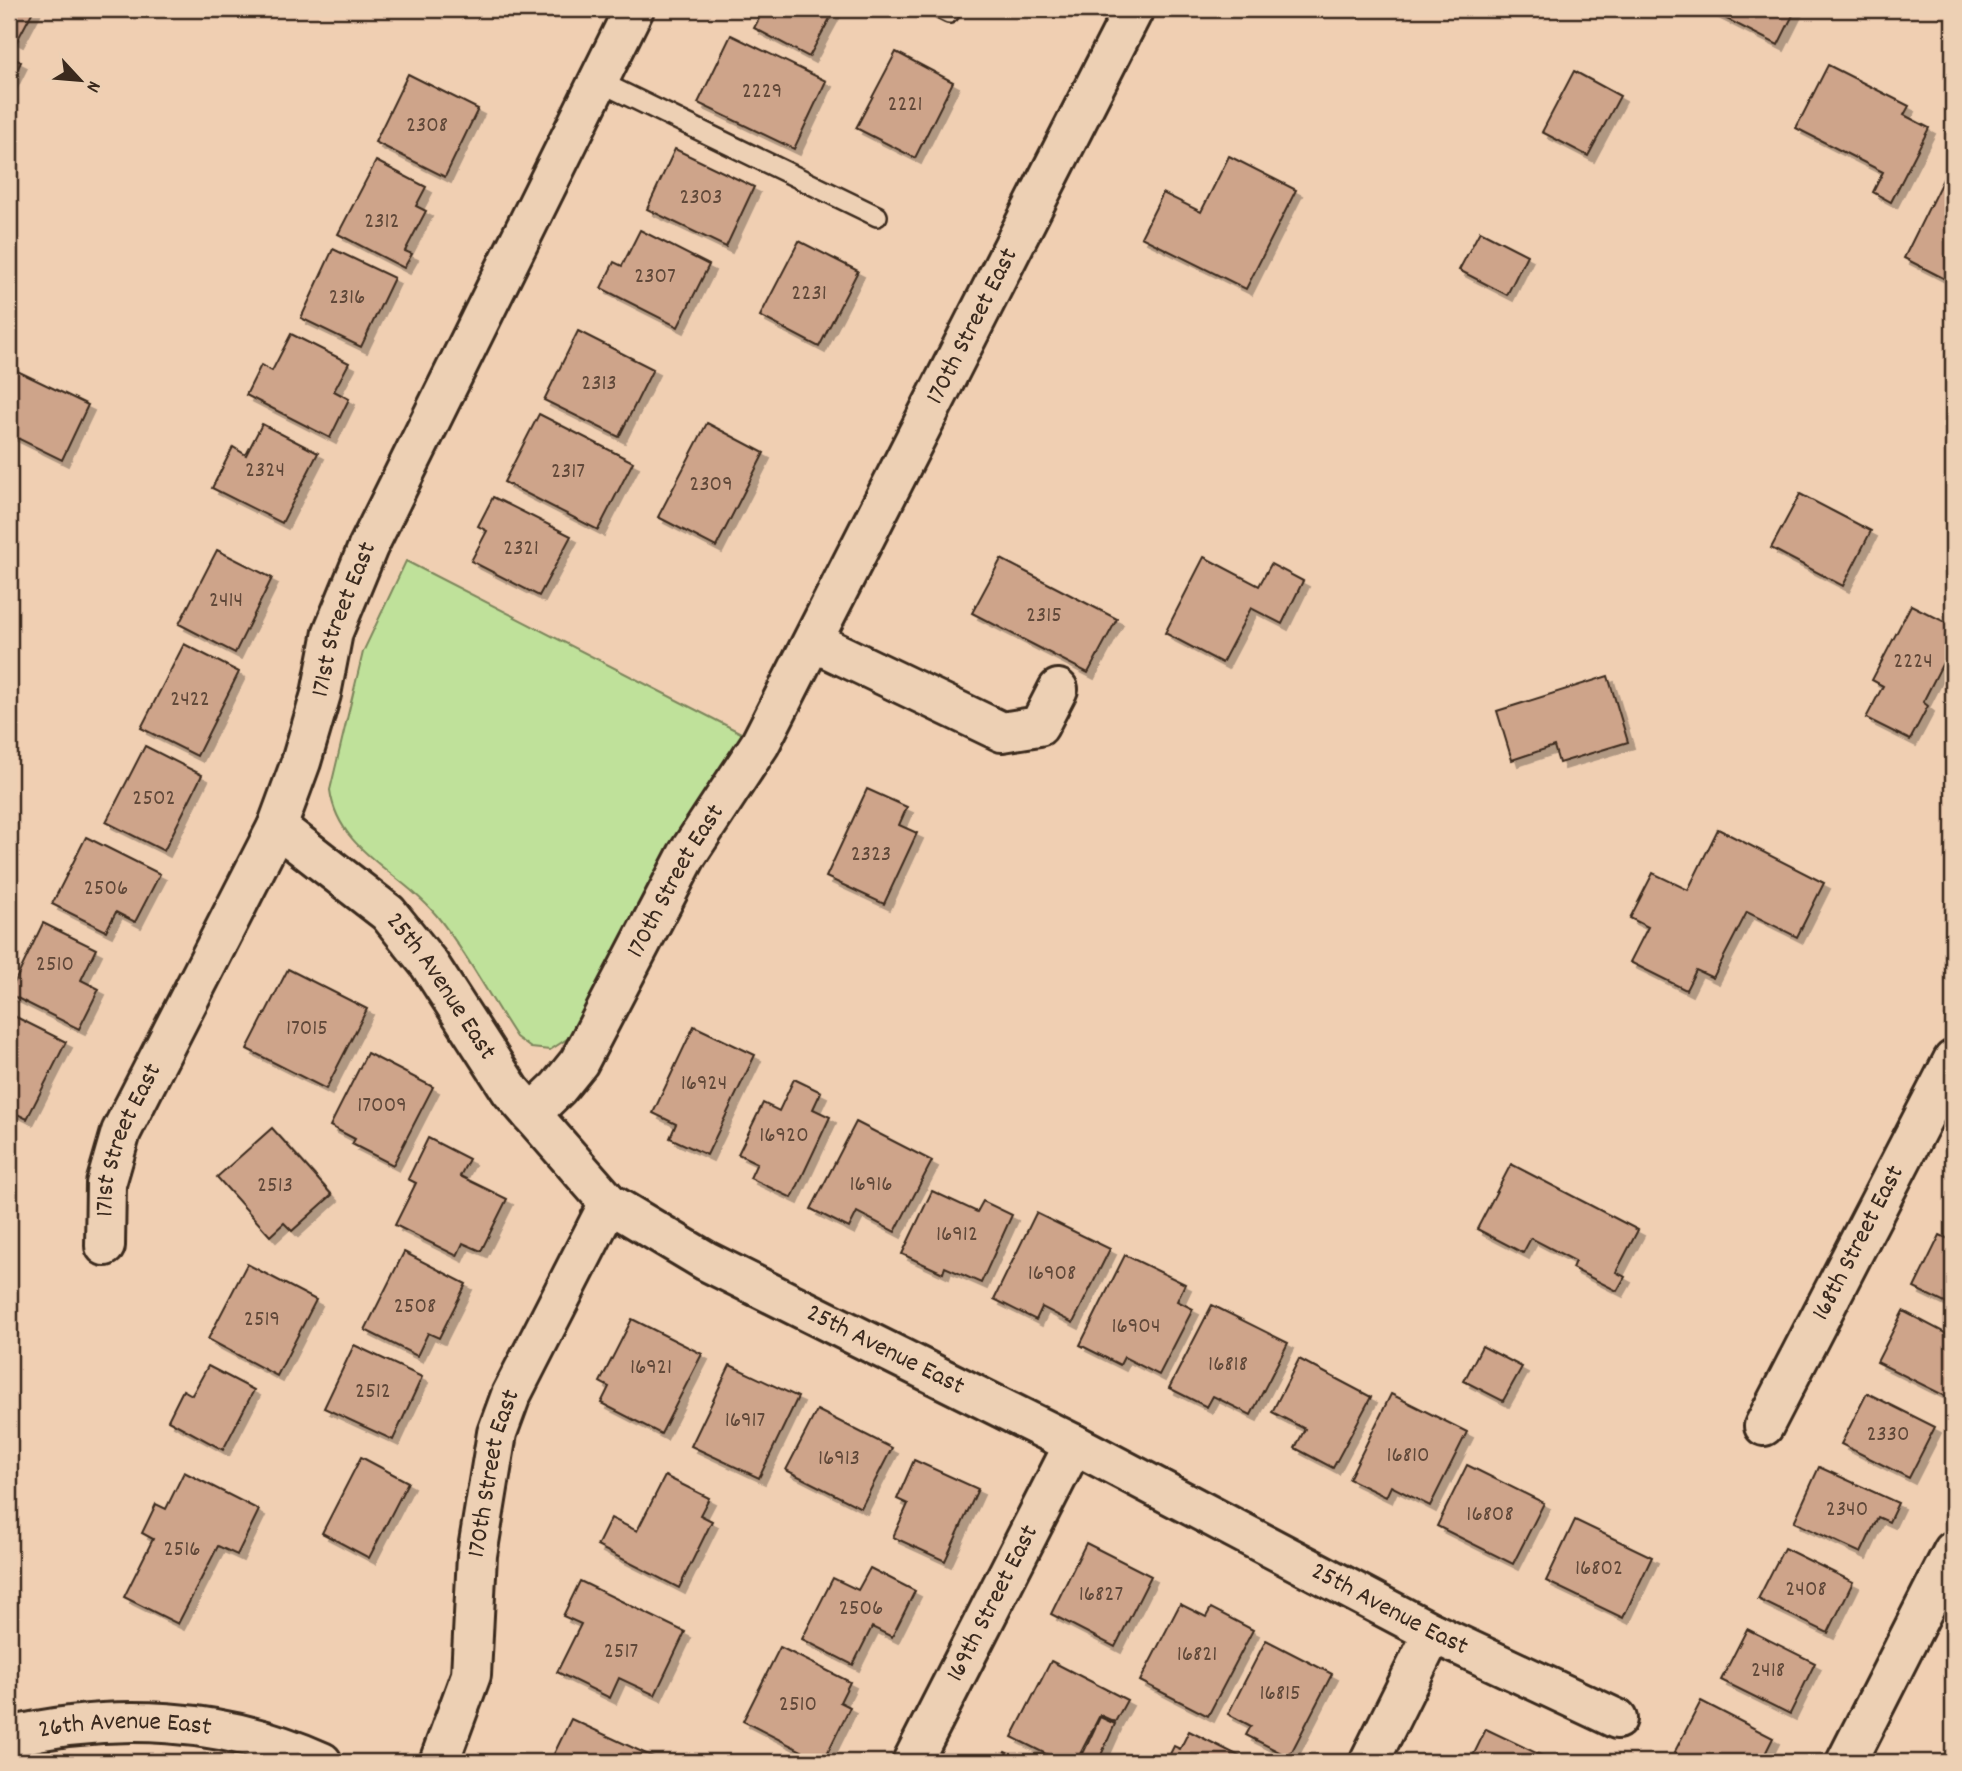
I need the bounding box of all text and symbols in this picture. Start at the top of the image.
north arrow [46,46,116,116]
text: N [78,76,106,96]
house number: 2229 [742,76,782,109]
house number: 2221 [887,89,923,122]
house number: 2308 [406,110,448,143]
house number: 2303 [679,182,723,215]
house number: 2312 [364,206,400,239]
street label: 170th Street East [917,241,1028,411]
house number: 2307 [634,261,676,294]
house number: 2231 [791,278,827,311]
house number: 2316 [329,282,365,315]
house number: 2313 [581,368,617,401]
house number: 2324 [245,455,285,488]
house number: 2317 [551,456,585,489]
house number: 2309 [689,469,733,502]
house number: 2321 [503,533,539,566]
street label: 171st Street East [302,536,387,700]
house number: 2414 [209,585,243,618]
house number: 2315 [1026,600,1062,633]
house number: 2224 [1893,646,1933,679]
house number: 2422 [170,684,210,717]
house number: 2502 [132,783,176,816]
street label: 170th Street East [618,797,734,965]
house number: 2323 [851,839,891,872]
house number: 2506 [84,873,128,906]
street label: 25th Avenue East [376,905,505,1068]
house number: 2510 [36,949,74,982]
house number: 17015 [286,1013,328,1046]
street label: 171st Street East [87,1057,172,1217]
house number: 16924 [681,1068,727,1101]
house number: 17009 [357,1090,407,1123]
house number: 16920 [759,1120,809,1153]
street label: 168th Street East [1803,1159,1914,1327]
house number: 16916 [849,1169,893,1202]
house number: 2513 [257,1170,293,1203]
house number: 16912 [936,1219,978,1252]
house number: 16908 [1028,1258,1076,1291]
house number: 2508 [394,1291,436,1324]
street label: 25th Avenue East [800,1295,971,1405]
house number: 2519 [244,1304,280,1337]
house number: 16904 [1112,1311,1160,1344]
house number: 16818 [1208,1349,1248,1382]
house number: 16921 [630,1352,672,1385]
house number: 2512 [355,1376,391,1409]
street label: 170th Street East [458,1384,530,1560]
house number: 16917 [725,1405,765,1438]
house number: 2330 [1866,1419,1910,1452]
house number: 16810 [1386,1440,1430,1473]
house number: 16913 [818,1443,860,1476]
house number: 2340 [1826,1494,1868,1527]
house number: 16808 [1466,1499,1514,1532]
street label: 169th Street East [937,1518,1048,1688]
house number: 2516 [163,1534,201,1567]
street label: 25th Avenue East [1304,1553,1474,1665]
house number: 16802 [1575,1553,1623,1586]
house number: 2408 [1785,1574,1827,1607]
house number: 16827 [1079,1579,1123,1612]
house number: 2506 [839,1593,883,1626]
house number: 2517 [604,1636,638,1669]
house number: 16821 [1177,1639,1217,1672]
house number: 2418 [1751,1655,1785,1688]
house number: 16815 [1259,1678,1301,1711]
house number: 2510 [779,1689,817,1722]
street label: 26th Avenue East [36,1704,214,1749]

